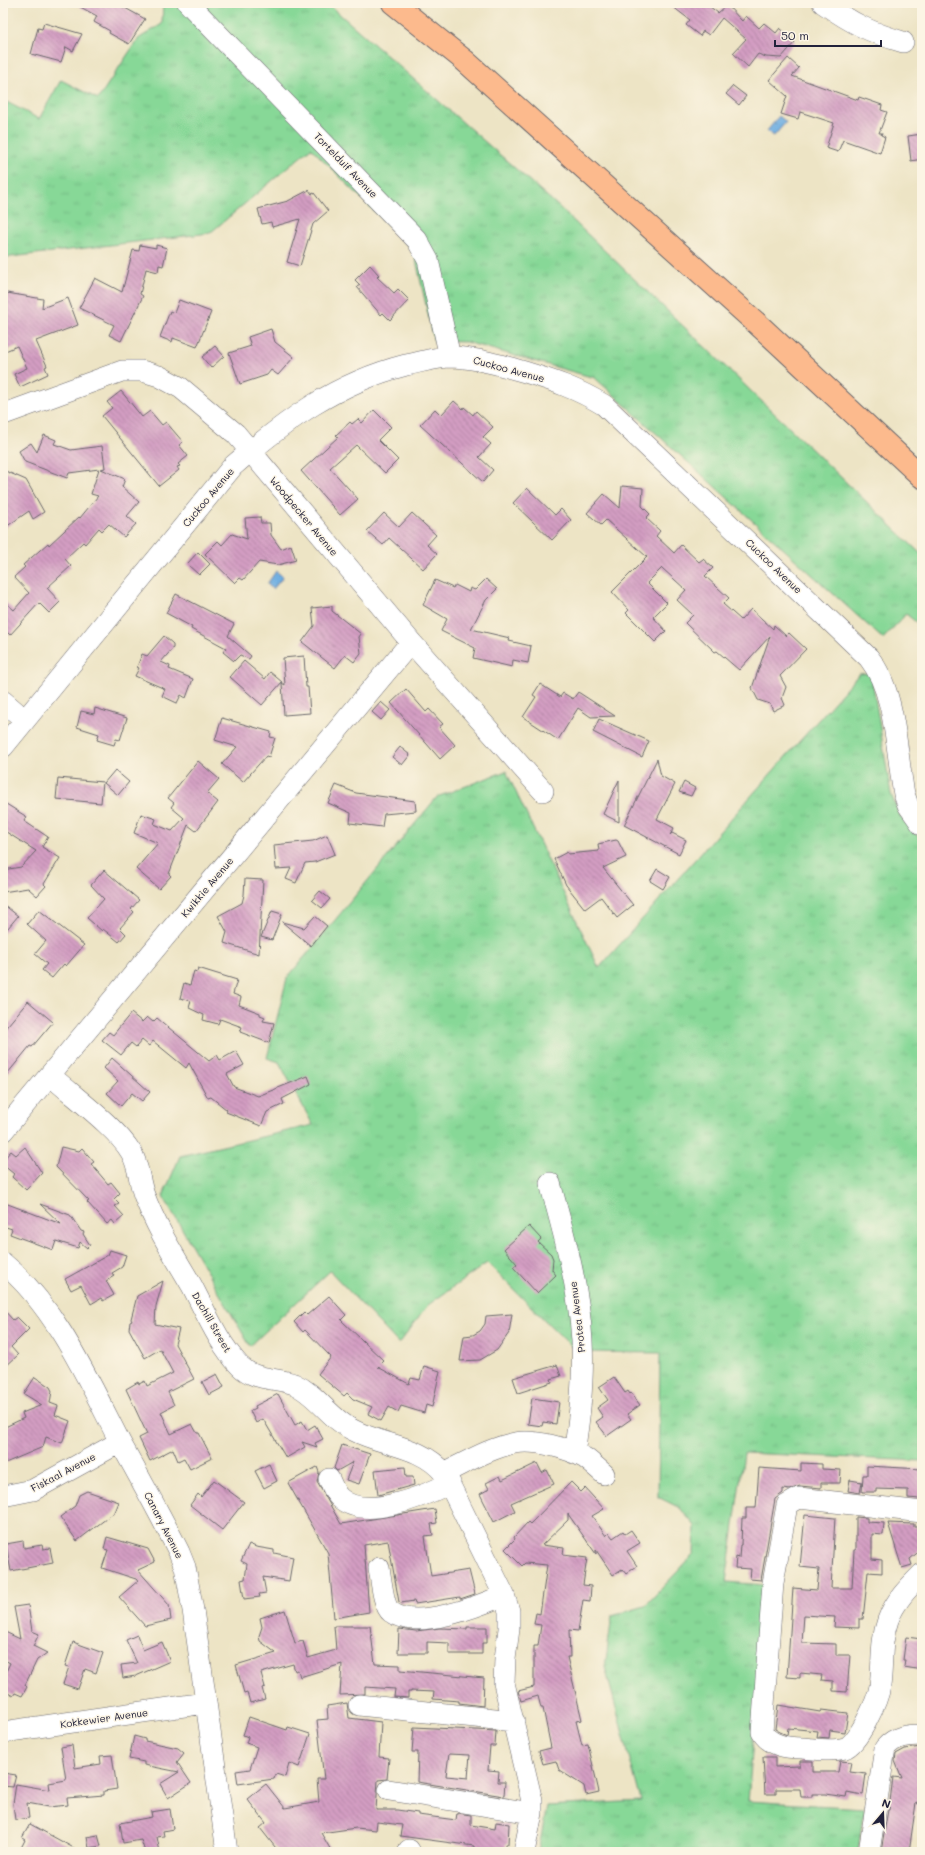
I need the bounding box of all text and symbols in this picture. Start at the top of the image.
scale bar [775,22,881,48]
text: 50 m [781,27,809,43]
street label: Tortelduif Avenue [311,129,381,201]
street label: Cuckoo Avenue [472,353,546,385]
street label: Cuckoo Avenue [179,464,237,530]
street label: Woodpecker Avenue [267,473,341,559]
street label: Cuckoo Avenue [743,535,805,597]
street label: Kwikkie Avenue [178,854,236,920]
street label: Protea Avenue [566,1281,588,1353]
street label: Dachill Street [189,1289,235,1355]
street label: Fiskaal Avenue [28,1449,98,1495]
street label: Canary Avenue [141,1489,187,1561]
street label: Kokkewier Avenue [59,1705,149,1731]
north arrow [863,1793,903,1833]
text: N [880,1795,893,1812]

